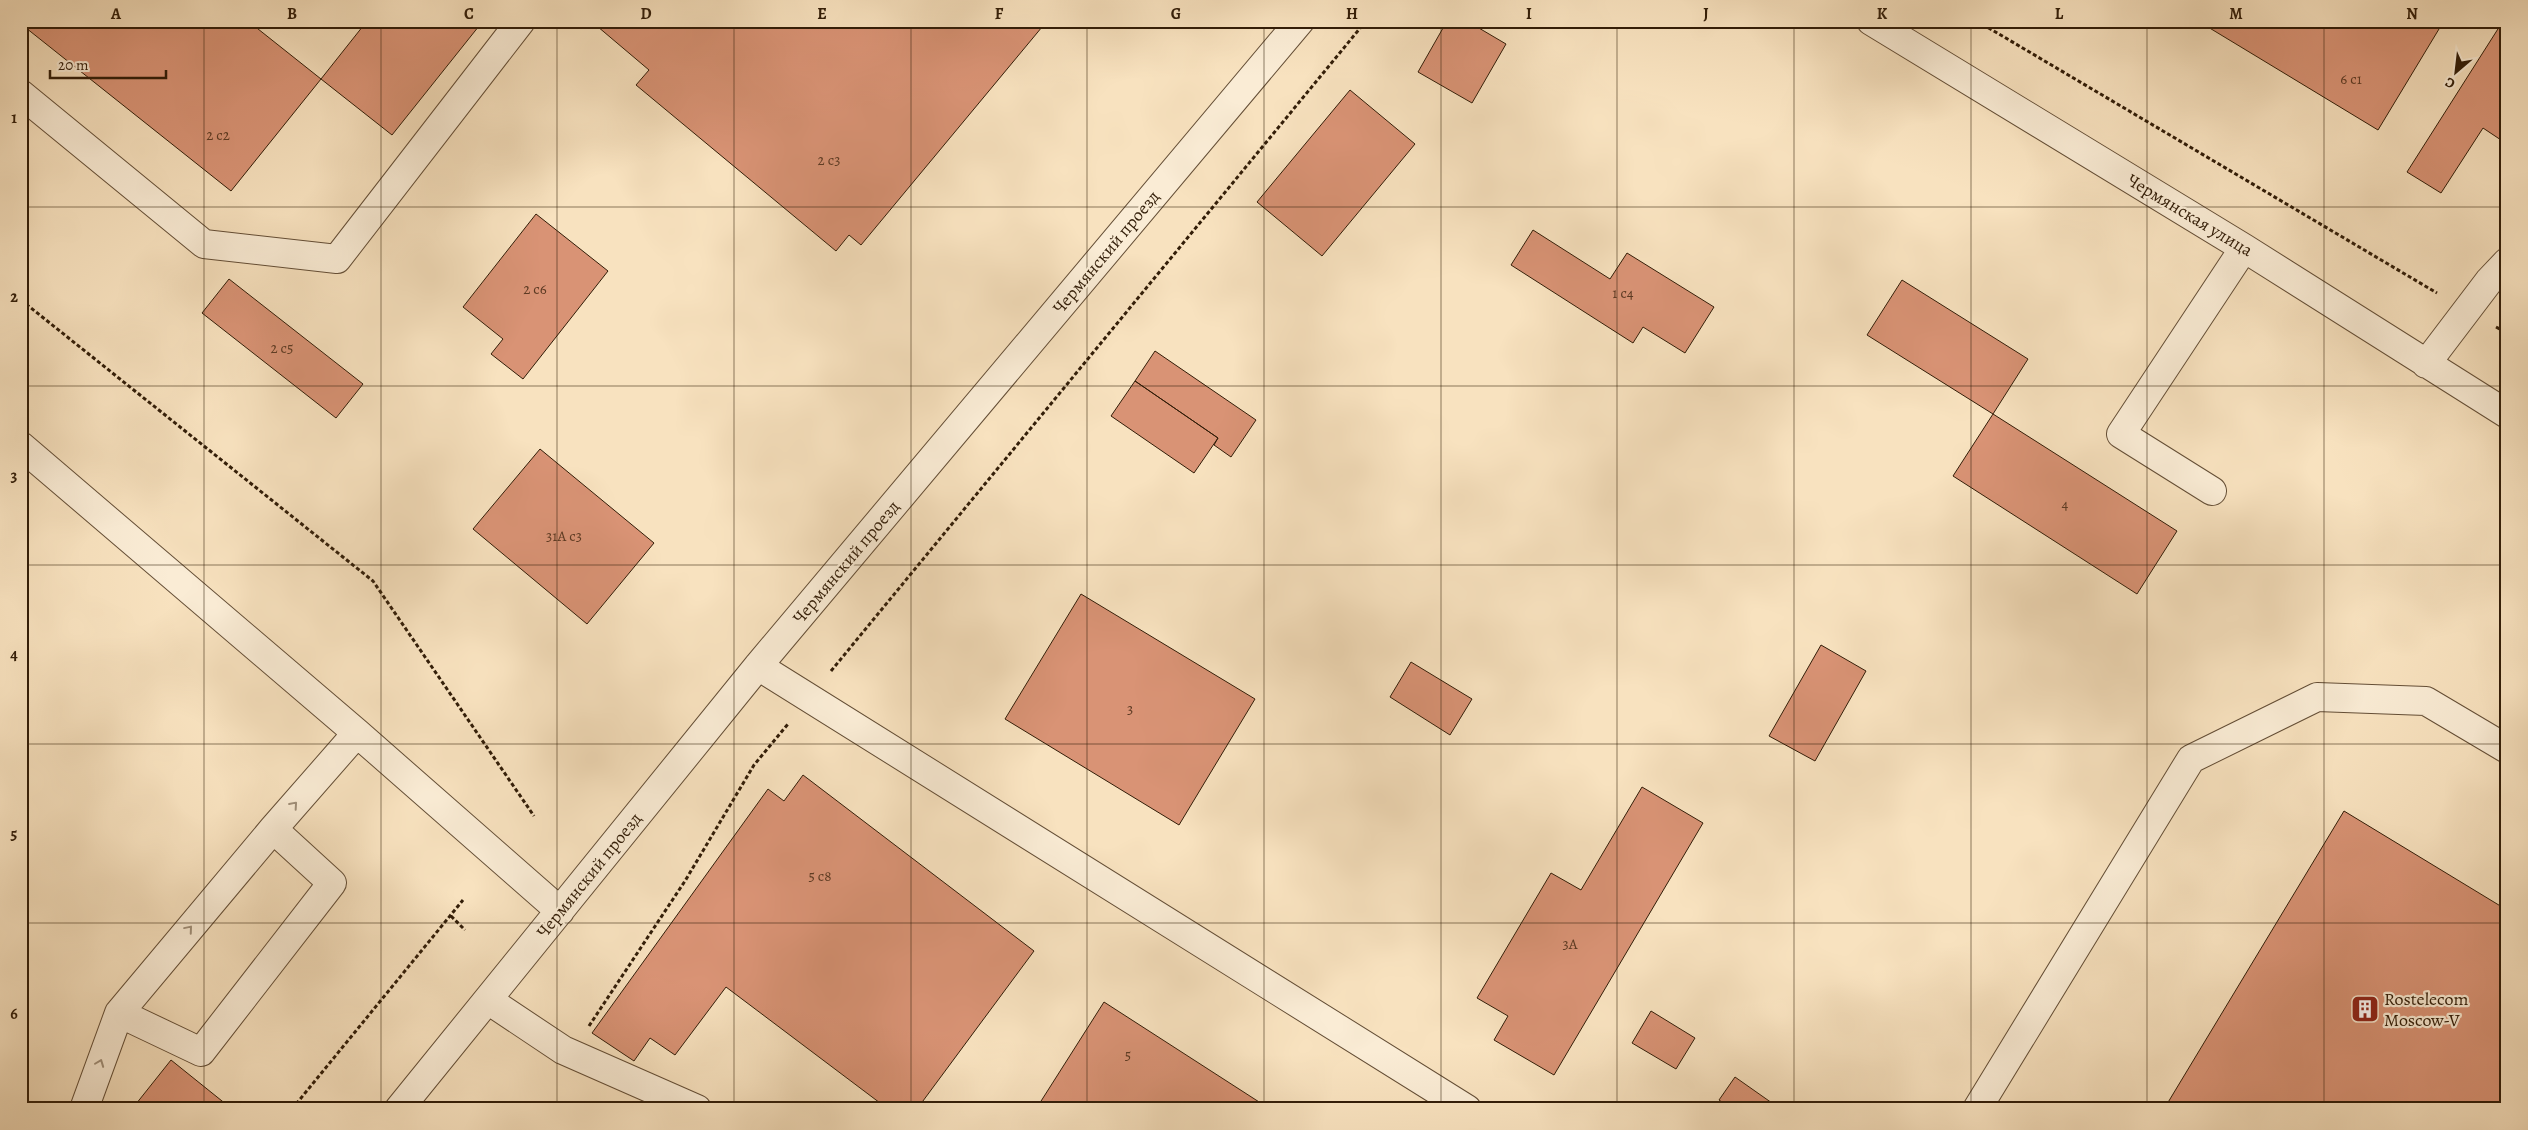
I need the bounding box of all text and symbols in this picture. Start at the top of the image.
text: A [110,3,122,25]
text: B [287,3,297,25]
text: C [464,3,474,25]
text: D [640,3,652,25]
text: E [817,3,827,25]
text: F [995,3,1004,25]
text: G [1171,3,1181,25]
text: H [1346,3,1358,25]
text: I [1526,3,1532,25]
text: J [1703,3,1709,25]
text: K [1877,3,1888,25]
text: L [2055,3,2064,25]
text: M [2229,3,2243,25]
text: N [2406,3,2418,25]
scale bar [50,48,166,80]
north arrow [2430,48,2480,98]
text: 20 m [58,55,89,75]
house number: 6 с1 [2340,69,2362,89]
text: С [2442,72,2458,93]
text: 1 [11,107,17,129]
house number: 2 с2 [206,125,230,145]
house number: 2 с3 [818,150,840,170]
street label: Чермянская улица [2123,168,2258,262]
street label: Чермянский проезд [1047,185,1165,319]
house number: 2 с6 [523,279,547,299]
house number: 1 c4 [1612,283,1634,303]
text: 2 [10,286,18,308]
house number: 2 с5 [270,338,294,358]
text: 3 [11,465,18,487]
house number: 4 [2062,494,2069,514]
street label: Чермянский проезд [787,495,905,629]
house number: 31А с3 [546,526,582,546]
text: 4 [10,644,18,666]
house number: 3 [1127,699,1133,719]
one-way arrow [288,801,297,810]
street label: Чермянский проезд [531,807,647,943]
text: 5 [11,823,18,845]
house number: 5 с8 [808,866,832,886]
one-way arrow [184,926,192,935]
house number: 3А [1562,934,1578,954]
place label: Rostelecom Moscow-V [2384,987,2468,1032]
building icon: Rostelecom Moscow-V [2350,994,2380,1024]
text: 6 [10,1003,18,1025]
house number: 5 [1125,1045,1131,1065]
one-way arrow [94,1059,104,1068]

